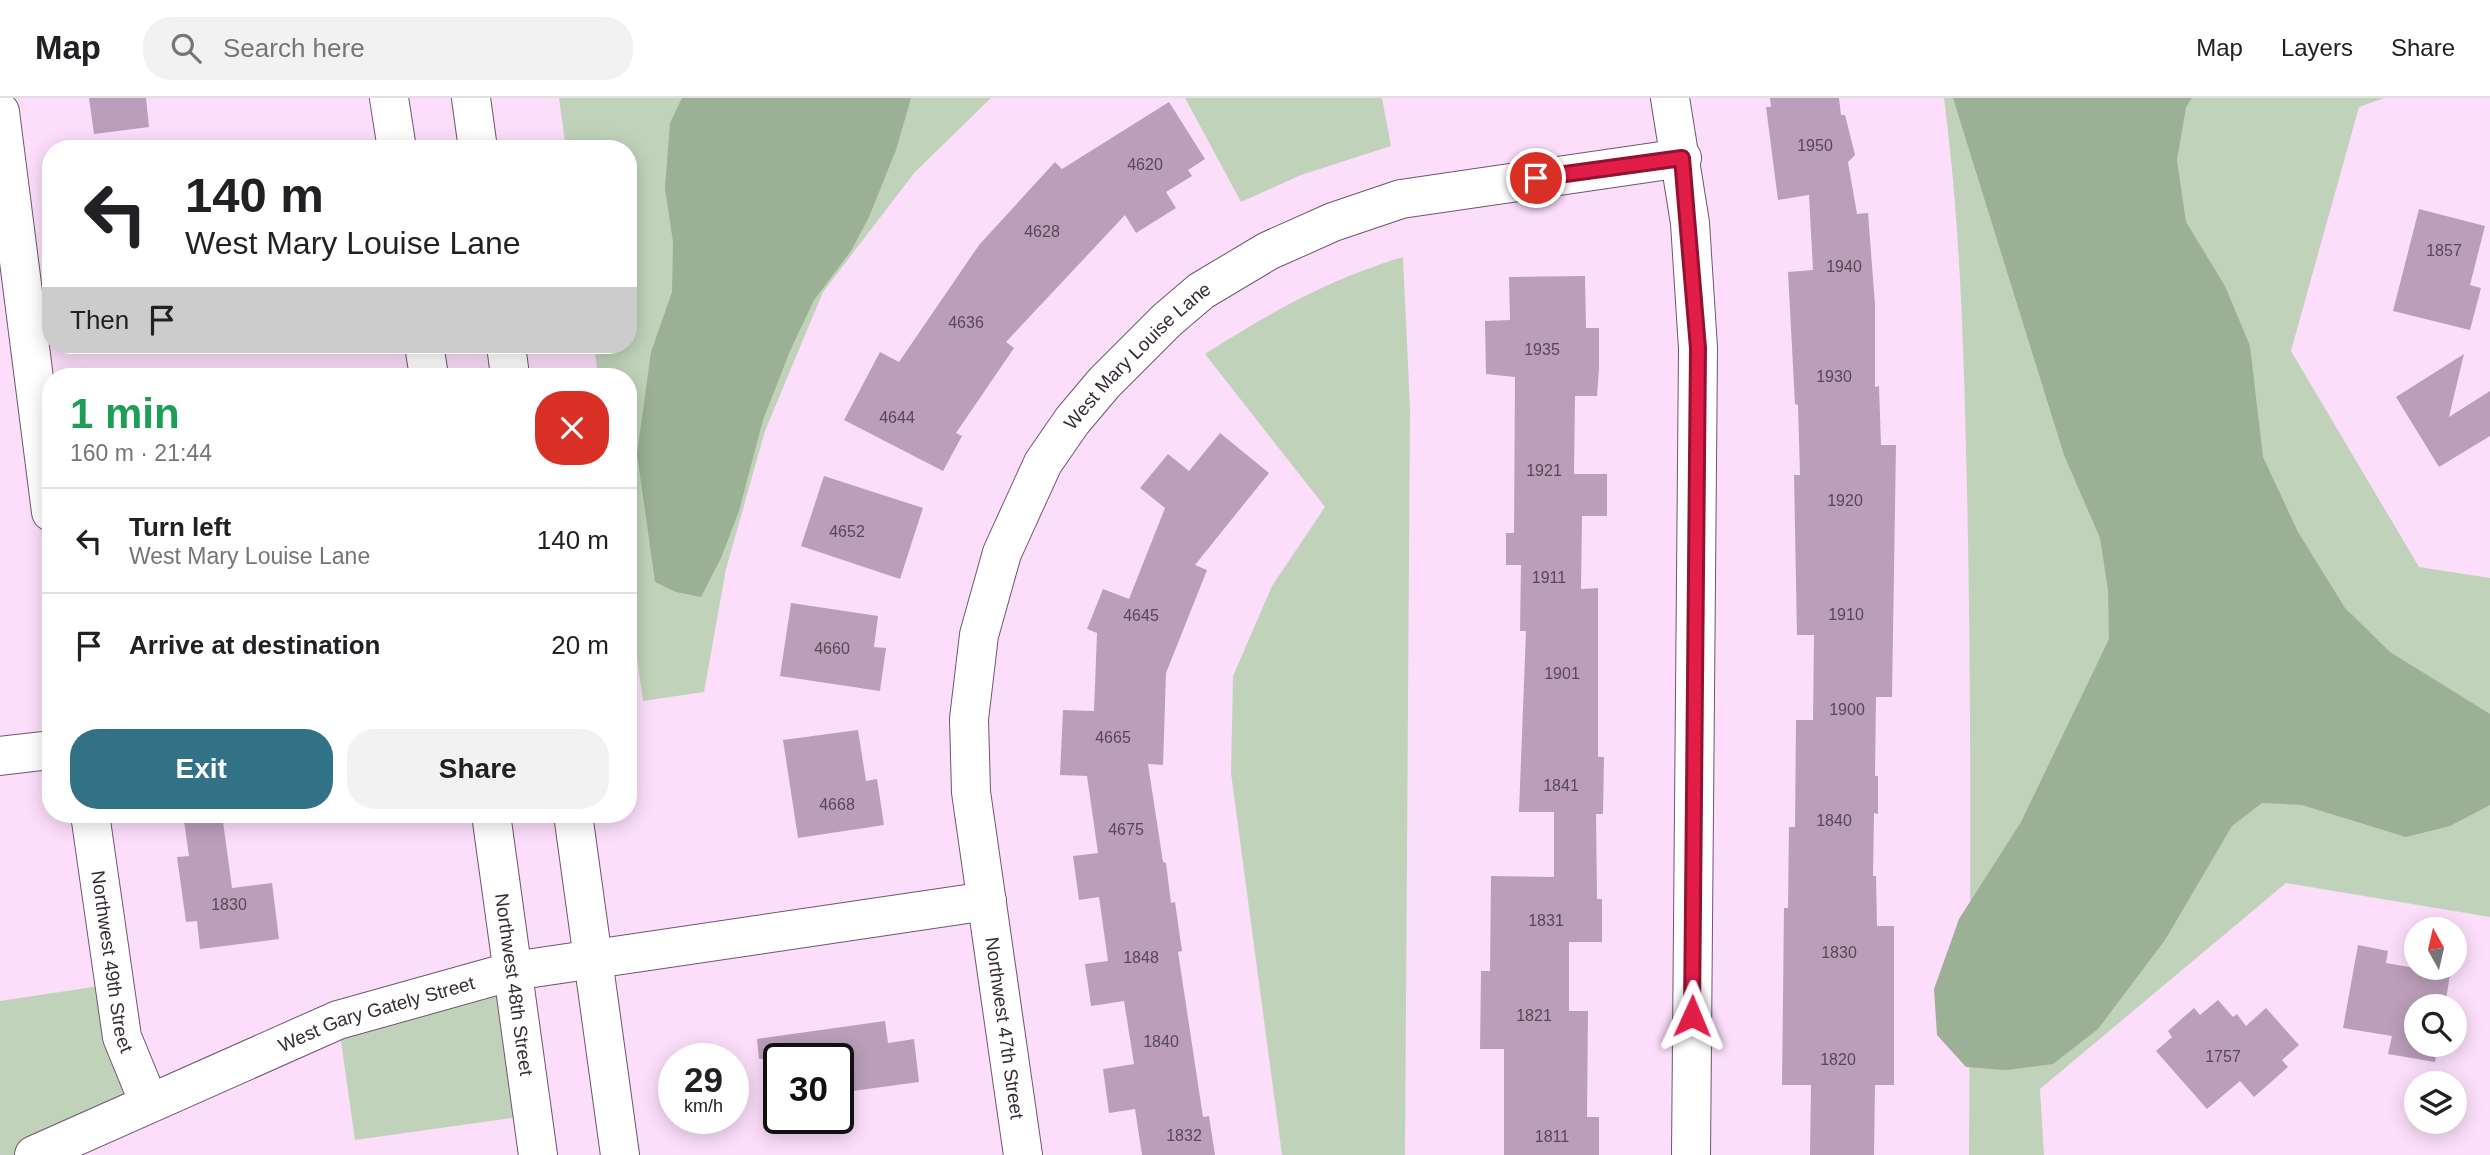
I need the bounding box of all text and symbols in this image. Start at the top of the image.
search box [143,17,633,80]
text: Map [35,29,101,66]
icon: search [167,29,205,67]
text: Search here [223,33,365,63]
text: Map [2196,34,2243,61]
text: Layers [2281,34,2353,61]
text: Share [2391,34,2455,61]
house number: 1950 [1797,137,1833,154]
pin [1506,148,1566,208]
house number: 4620 [1127,156,1163,173]
icon: arrive [1517,159,1555,197]
icon: left [70,168,161,259]
text: 140 m [185,168,324,222]
house number: 4628 [1024,223,1060,240]
text: West Mary Louise Lane [185,225,521,261]
house number: 1857 [2426,242,2462,259]
house number: 1940 [1826,258,1862,275]
street label: West Mary Louise Lane [1060,278,1214,434]
icon: arrive [143,301,181,339]
text: Then [70,305,129,335]
house number: 4636 [948,314,984,331]
house number: 1935 [1524,341,1560,358]
house number: 1930 [1816,368,1852,385]
text: 1 min [70,390,180,437]
button: close [535,391,609,465]
house number: 4644 [879,409,915,426]
text: 160 m · 21:44 [70,440,212,466]
house number: 1921 [1526,462,1562,479]
house number: 1920 [1827,492,1863,509]
text: Turn left [129,512,231,542]
icon: left [70,522,108,560]
house number: 4652 [829,523,865,540]
text: 140 m [537,525,609,555]
text: West Mary Louise Lane [129,543,370,569]
house number: 1911 [1532,569,1566,586]
house number: 1910 [1828,606,1864,623]
house number: 4645 [1123,607,1159,624]
icon: arrive [70,627,108,665]
text: Arrive at destination [129,630,380,660]
text: 20 m [551,630,609,660]
house number: 4660 [814,640,850,657]
house number: 1901 [1544,665,1580,682]
house number: 1900 [1829,701,1865,718]
button: Exit [70,729,333,809]
button: Share [347,729,609,809]
house number: 4665 [1095,729,1131,746]
house number: 1841 [1543,777,1579,794]
house number: 4668 [819,796,855,813]
house number: 1840 [1816,812,1852,829]
house number: 4675 [1108,821,1144,838]
street label: Northwest 49th Street [87,869,137,1056]
street label: Northwest 48th Street [491,892,537,1078]
house number: 1830 [211,896,247,913]
house number: 1831 [1528,912,1564,929]
north arrow [2404,917,2468,980]
map controls [2404,917,2467,1134]
street label: Northwest 47th Street [981,936,1028,1121]
house number: 1830 [1821,944,1857,961]
house number: 1848 [1123,949,1159,966]
street label: West Gary Gately Street [275,972,478,1056]
position arrow [1655,979,1729,1053]
button: search [2404,994,2467,1057]
house number: 1821 [1516,1007,1552,1024]
house number: 1840 [1143,1033,1179,1050]
speed limit sign: 30 [763,1043,854,1134]
house number: 1757 [2205,1048,2241,1065]
house number: 1820 [1820,1051,1856,1068]
text: 29 [684,1060,723,1099]
button: layers [2404,1071,2467,1134]
text: km/h [684,1096,723,1116]
house number: 1832 [1166,1127,1202,1144]
house number: 1811 [1535,1128,1569,1145]

